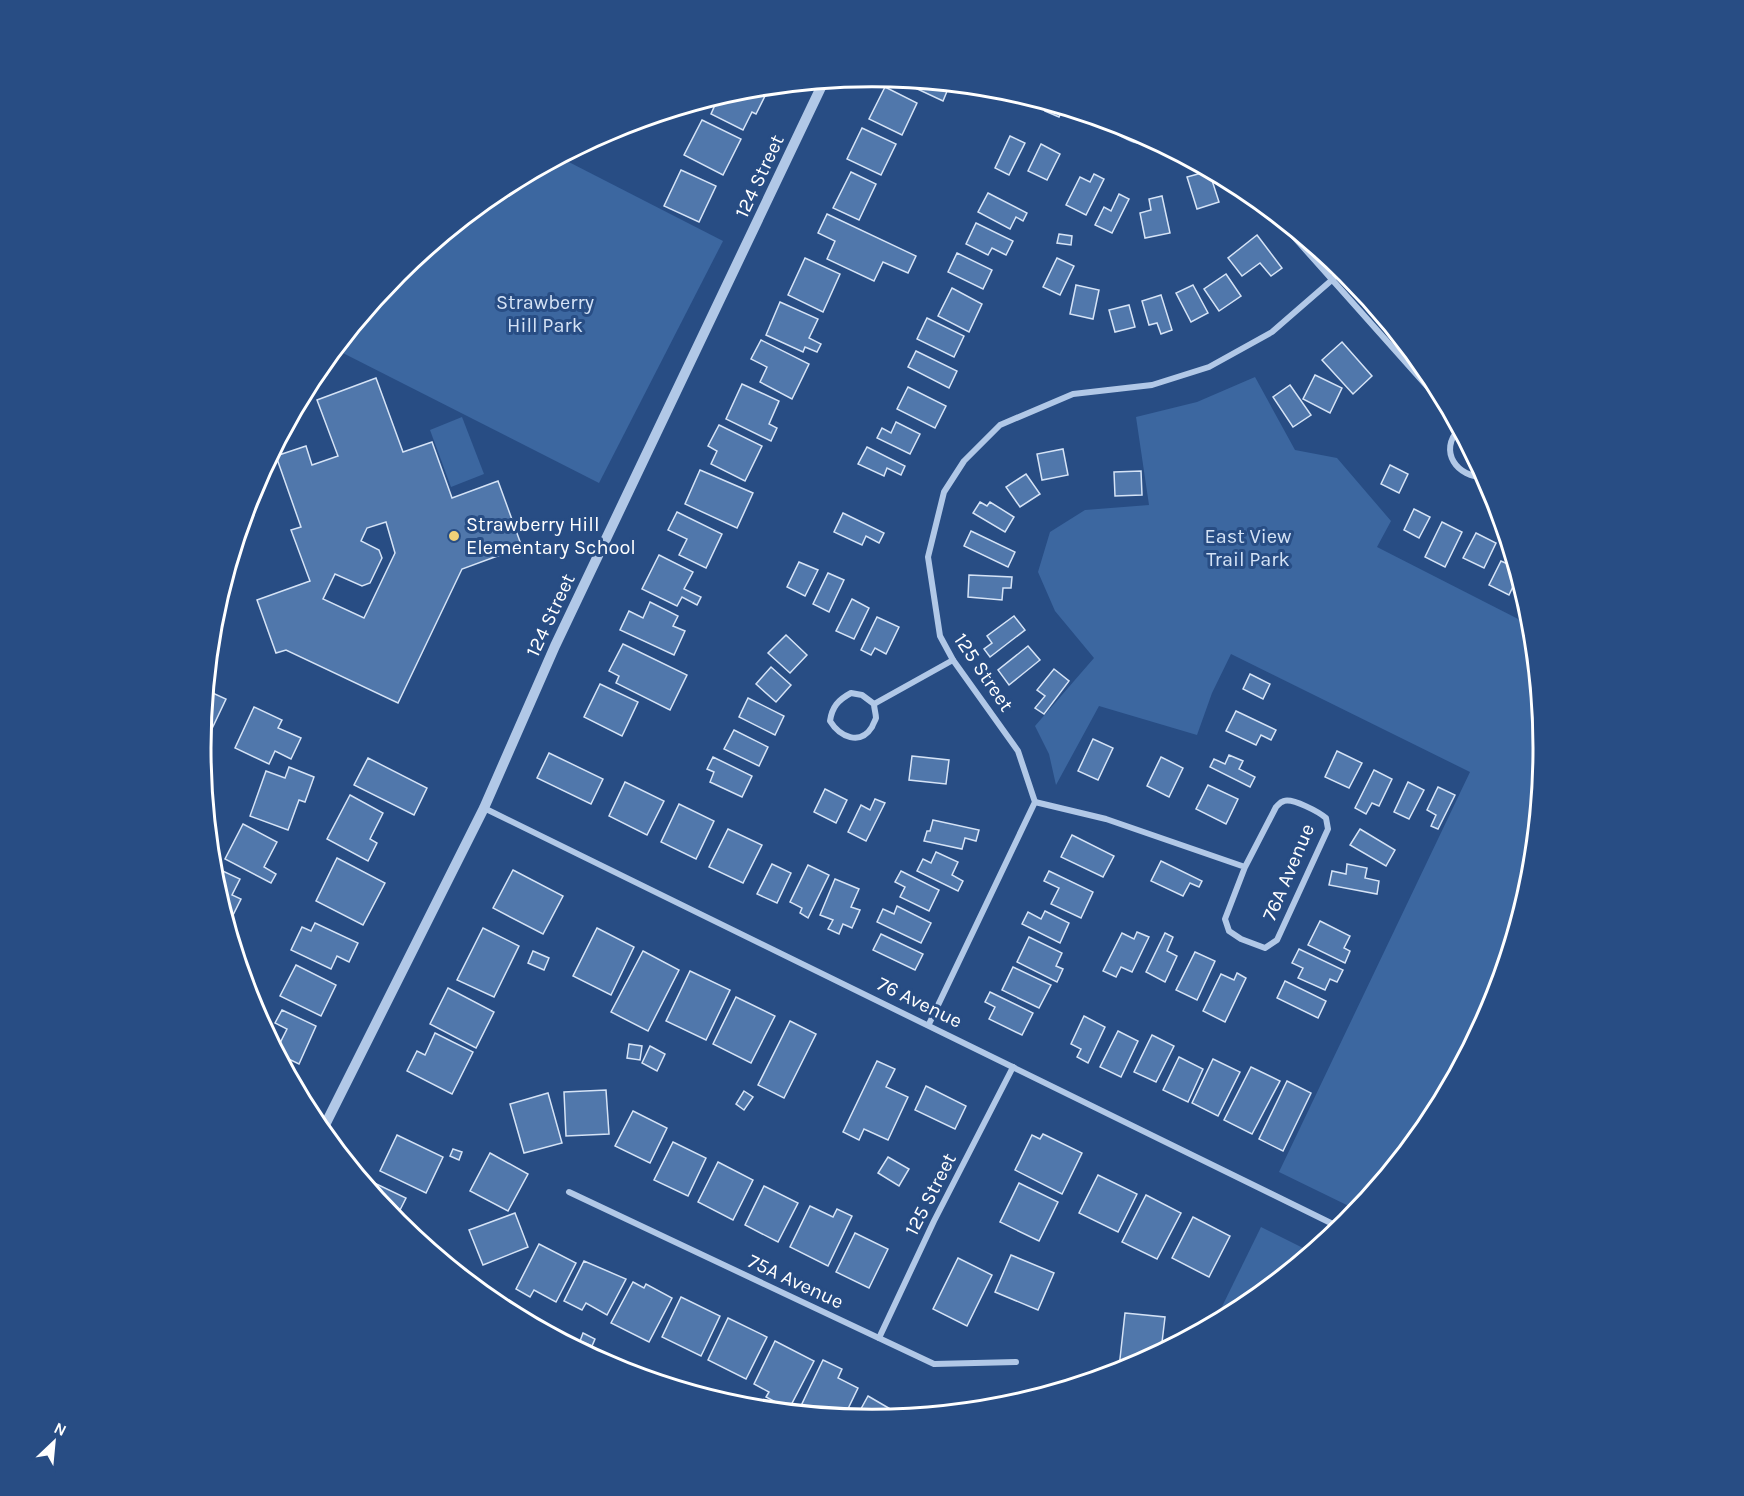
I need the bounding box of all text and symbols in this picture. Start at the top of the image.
street label: 124 Street [730,131,789,221]
park label: Strawberry Hill Park [496,291,594,337]
place label: Strawberry Hill Elementary School [466,513,636,559]
park label: East View Trail Park [1205,525,1292,571]
marker: Strawberry Hill Elementary School [447,529,461,543]
street label: 124 Street [521,570,580,660]
street label: 125 Street [949,629,1018,716]
street label: 76A Avenue [1258,820,1319,924]
street label: 76 Avenue [874,972,966,1033]
street label: 125 Street [900,1149,961,1239]
street label: 75A Avenue [744,1249,847,1314]
north arrow [24,1412,84,1472]
text: N [51,1418,70,1440]

